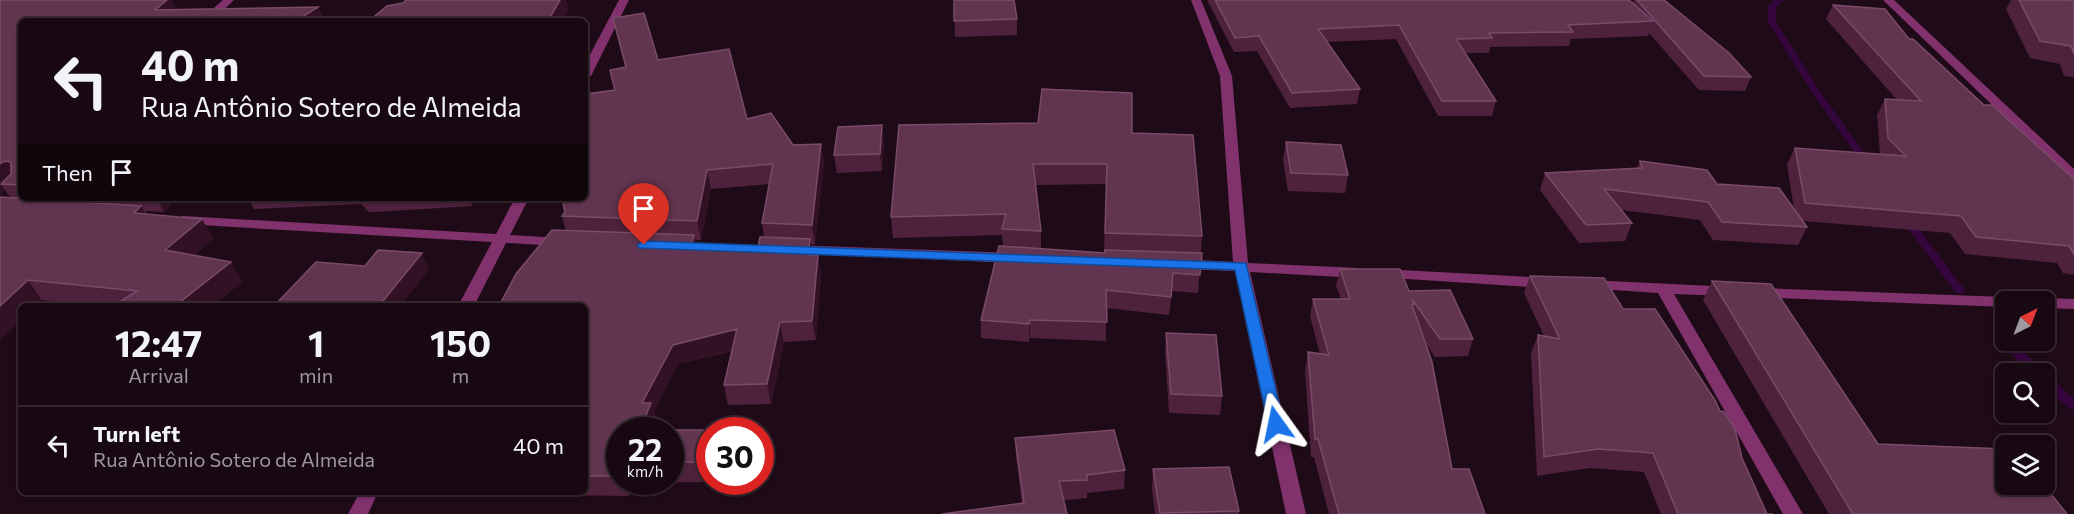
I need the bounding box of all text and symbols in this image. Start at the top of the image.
text: 40 m [141,38,239,90]
icon: left [42,42,120,120]
text: Rua Antônio Sotero de Almeida [141,90,522,123]
icon: arrive [105,156,138,189]
text: Then [42,159,93,186]
pin [618,183,669,245]
icon: arrive [627,192,660,225]
north arrow [1995,291,2055,351]
map controls [1995,291,2055,495]
text: 12:47 [115,320,202,364]
text: 1 [308,320,324,364]
text: 150 [430,320,491,364]
text: Arrival [128,363,189,387]
text: min [299,363,333,387]
text: m [452,363,469,387]
button: search [1995,363,2055,423]
position arrow [1244,392,1308,456]
speed limit sign: 30 [696,417,774,495]
text: Turn left [93,420,180,447]
icon: left [42,429,75,462]
text: 22 [628,430,662,467]
text: 40 m [513,432,564,459]
button: layers [1995,435,2055,495]
text: Rua Antônio Sotero de Almeida [93,447,375,471]
text: km/h [627,462,663,480]

